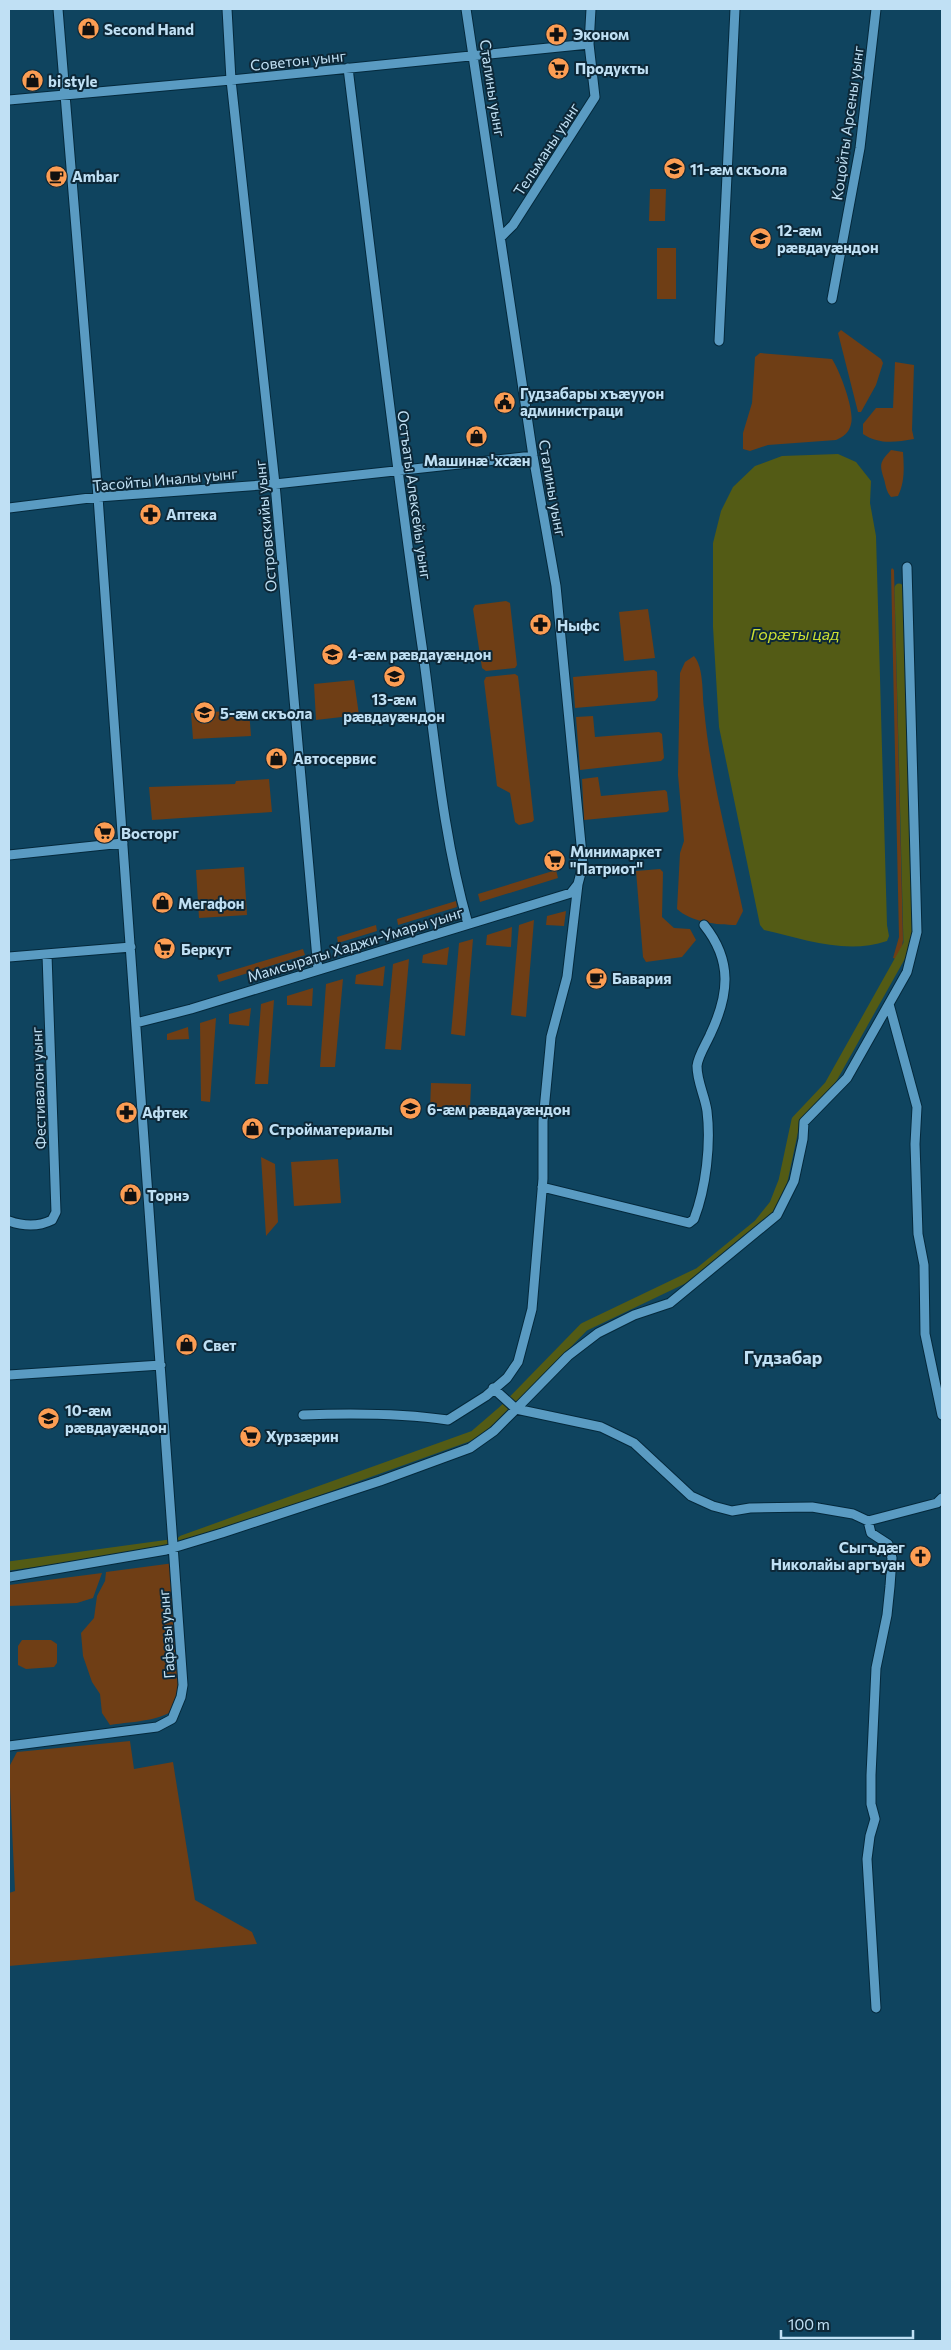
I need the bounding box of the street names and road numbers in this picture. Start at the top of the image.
street label: Сталины уынг [476,38,510,138]
street label: Коцойты Арсены уынг [827,44,867,202]
street label: Советон уынг [249,46,347,74]
street label: Тельманы уынг [509,99,583,199]
street label: Остъаты Алексейы уынг [394,409,436,581]
street label: Сталины уынг [536,438,570,538]
street label: Островскийы уынг [250,459,280,593]
street label: Тасойты Иналы уынг [92,464,239,494]
street label: Мамсыраты Хаджи-Умары уынг [245,902,466,985]
street label: Фестивалон уынг [27,1026,49,1149]
street label: Гафезы уынг [154,1588,178,1679]

